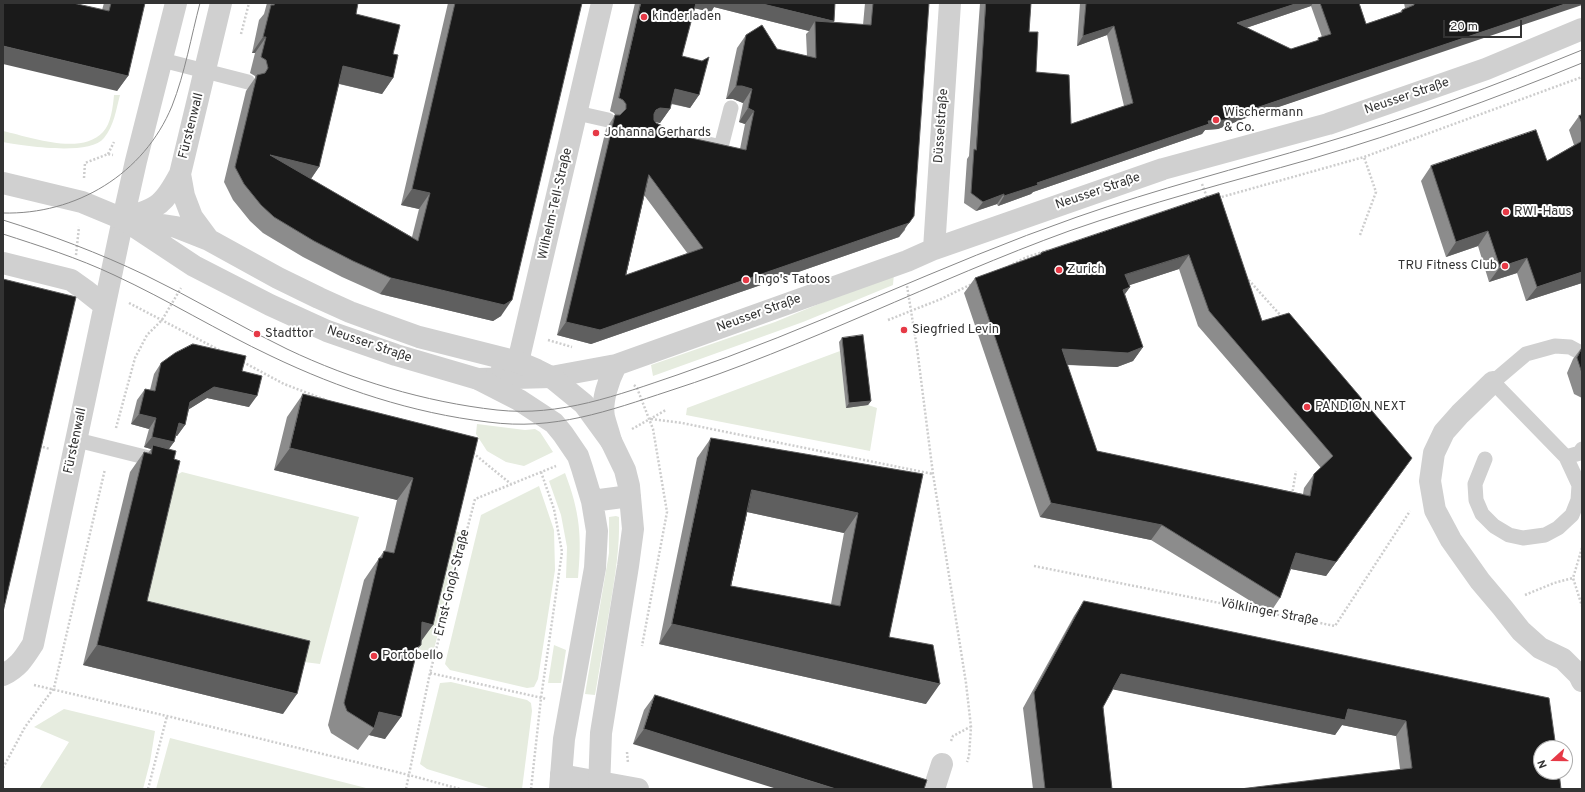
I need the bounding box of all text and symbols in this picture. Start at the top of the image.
place label: kinderladen [652,9,721,25]
marker: kinderladen [639,12,649,22]
scale bar [1445,12,1524,38]
text: 20 m [1450,19,1478,35]
street label: Neusser Straße [1363,75,1451,119]
street label: Düsselstraße [932,88,952,164]
street label: Fürstenwall [176,92,208,160]
place label: Wischermann & Co. [1224,105,1303,136]
marker: Wischermann & Co. [1211,115,1221,125]
place label: Johanna Gerhards [604,125,711,141]
marker: Johanna Gerhards [591,128,601,138]
street label: Wilhelm-Tell-Straße [536,147,576,261]
street label: Neusser Straße [1054,170,1142,214]
place label: RWI-Haus [1514,204,1572,220]
marker: RWI-Haus [1501,207,1511,217]
place label: TRU Fitness Club [1398,258,1497,274]
marker: TRU Fitness Club [1500,261,1510,271]
place label: Zurich [1067,262,1105,278]
marker: Zurich [1054,265,1064,275]
place label: Ingo's Tatoos [754,272,830,288]
marker: Ingo's Tatoos [741,275,751,285]
street label: Neusser Straße [715,292,803,336]
place label: Siegfried Levin [912,322,999,338]
street label: Neusser Straße [325,323,413,367]
marker: Siegfried Levin [899,325,909,335]
place label: Stadttor [265,326,314,342]
marker: Stadttor [252,329,262,339]
place label: PANDION NEXT [1315,399,1406,415]
marker: PANDION NEXT [1302,402,1312,412]
street label: Fürstenwall [61,407,91,475]
street label: Ernst-Gnoß-Straße [432,528,474,638]
street label: Völklinger Straße [1218,596,1320,630]
place label: Portobello [382,648,443,664]
marker: Portobello [369,651,379,661]
north arrow [1533,740,1573,780]
text: N [1535,758,1551,770]

